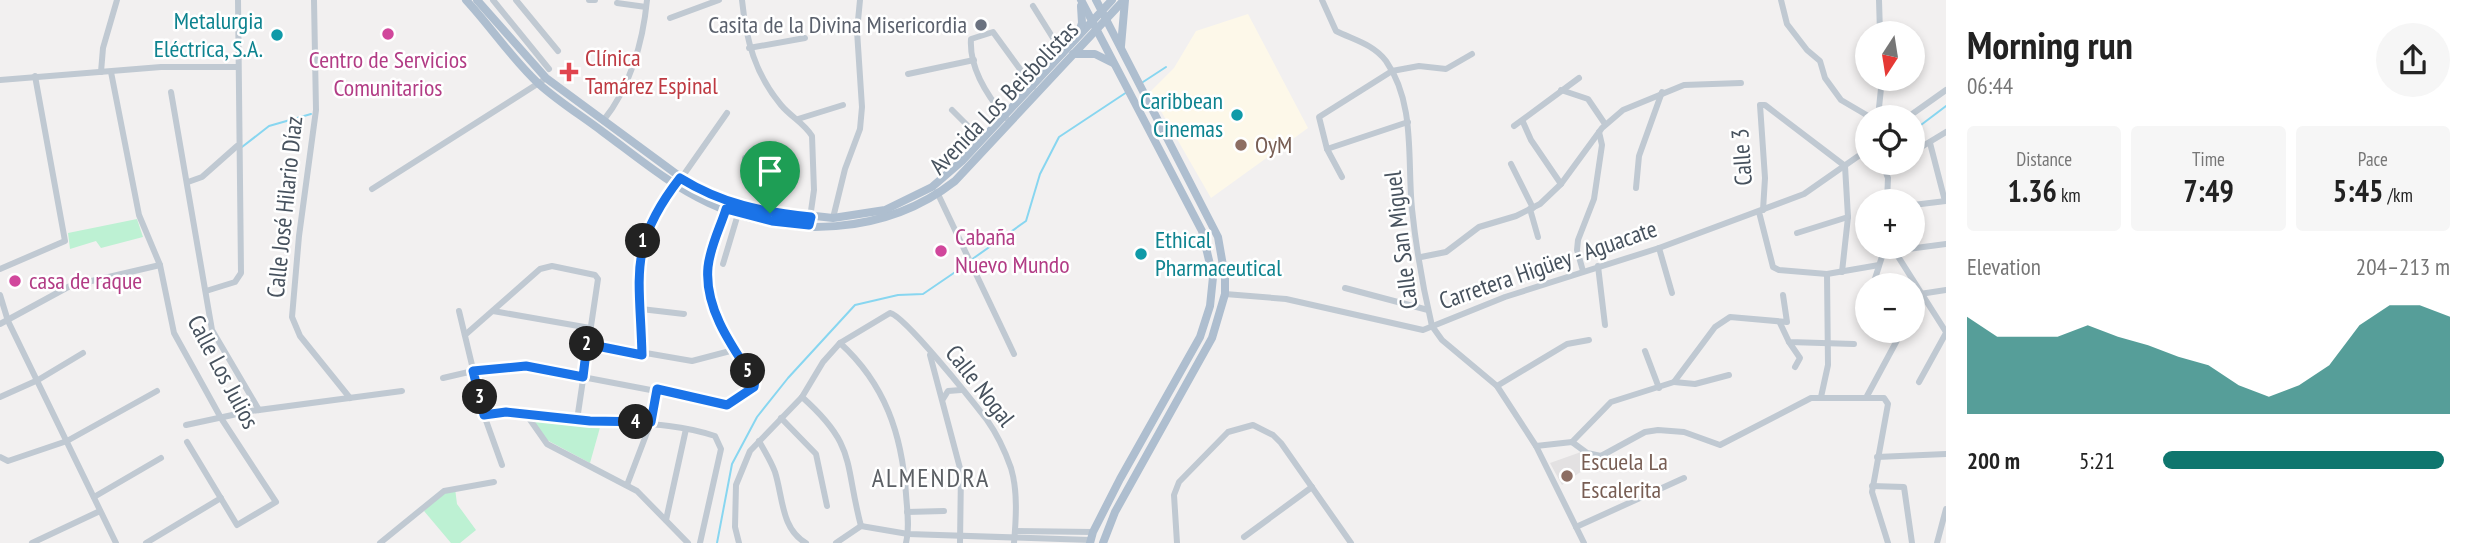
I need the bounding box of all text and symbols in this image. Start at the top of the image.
place label: Metalurgia Eléctrica, S.A. [154,5,263,64]
place label: Casita de la Divina Misericordia [708,9,967,40]
street label: Avenida Los Beisbolistas [922,14,1085,181]
marker: Casita de la Divina Misericordia [973,17,989,33]
text: Morning run [1967,20,2133,69]
north arrow [1855,21,1925,91]
map controls [1855,21,1925,343]
button: share [2376,23,2450,97]
marker: Centro de Servicios Comunitarios [380,26,396,42]
marker: Metalurgia Eléctrica, S.A. [269,27,285,43]
place label: Clínica Tamárez Espinal [585,42,718,101]
place label: Centro de Servicios Comunitarios [309,44,467,103]
marker: Clínica Tamárez Espinal [559,62,579,82]
text: 06:44 [1967,71,2013,100]
place label: Caribbean Cinemas [1140,85,1223,144]
button: locate [1855,105,1925,175]
marker: Caribbean Cinemas [1229,107,1245,123]
street label: Calle José Hilario Díaz [260,115,309,299]
street label: Calle 3 [1724,127,1759,187]
place label: OyM [1255,129,1292,160]
marker: OyM [1233,137,1249,153]
pin [740,141,800,213]
text: Distance [2016,147,2072,171]
text: Time [2192,147,2225,171]
text: Pace [2358,147,2388,171]
icon: arrive [751,152,789,190]
street label: Calle San Miguel [1377,169,1424,311]
text: 1.36 [2008,171,2057,210]
text: 7:49 [2183,171,2234,210]
text: 5:45 [2333,171,2383,210]
text: km [2057,183,2081,207]
text: /km [2383,183,2413,207]
button: + [1855,189,1925,259]
street label: Carretera Higüey - Aguacate [1435,213,1661,316]
place label: Cabaña Nuevo Mundo [955,221,1070,280]
pin: 1 [626,224,660,258]
place label: Ethical Pharmaceutical [1155,224,1282,283]
text: 1 [638,228,647,252]
marker: Cabaña Nuevo Mundo [933,243,949,259]
marker: Ethical Pharmaceutical [1133,246,1149,262]
text: Elevation [1967,252,2041,281]
text: 204–213 m [2356,252,2450,281]
place label: casa de raque [29,265,142,296]
marker: casa de raque [7,273,23,289]
button: − [1855,273,1925,343]
street label: Calle Los Julios [181,310,266,434]
pin: 2 [570,326,604,362]
text: 2 [582,331,591,355]
street label: Calle Nogal [939,339,1022,433]
pin: 5 [730,354,766,388]
text: 5 [743,358,752,382]
pin: 3 [462,380,498,414]
text: 3 [475,384,484,408]
pin: 4 [618,404,654,440]
text: 4 [631,409,640,433]
place label: Escuela La Escalerita [1581,446,1668,505]
text: 200 m [1967,446,2020,475]
text: 5:21 [2079,446,2115,475]
district label: ALMENDRA [872,461,990,494]
marker: Escuela La Escalerita [1559,468,1575,484]

